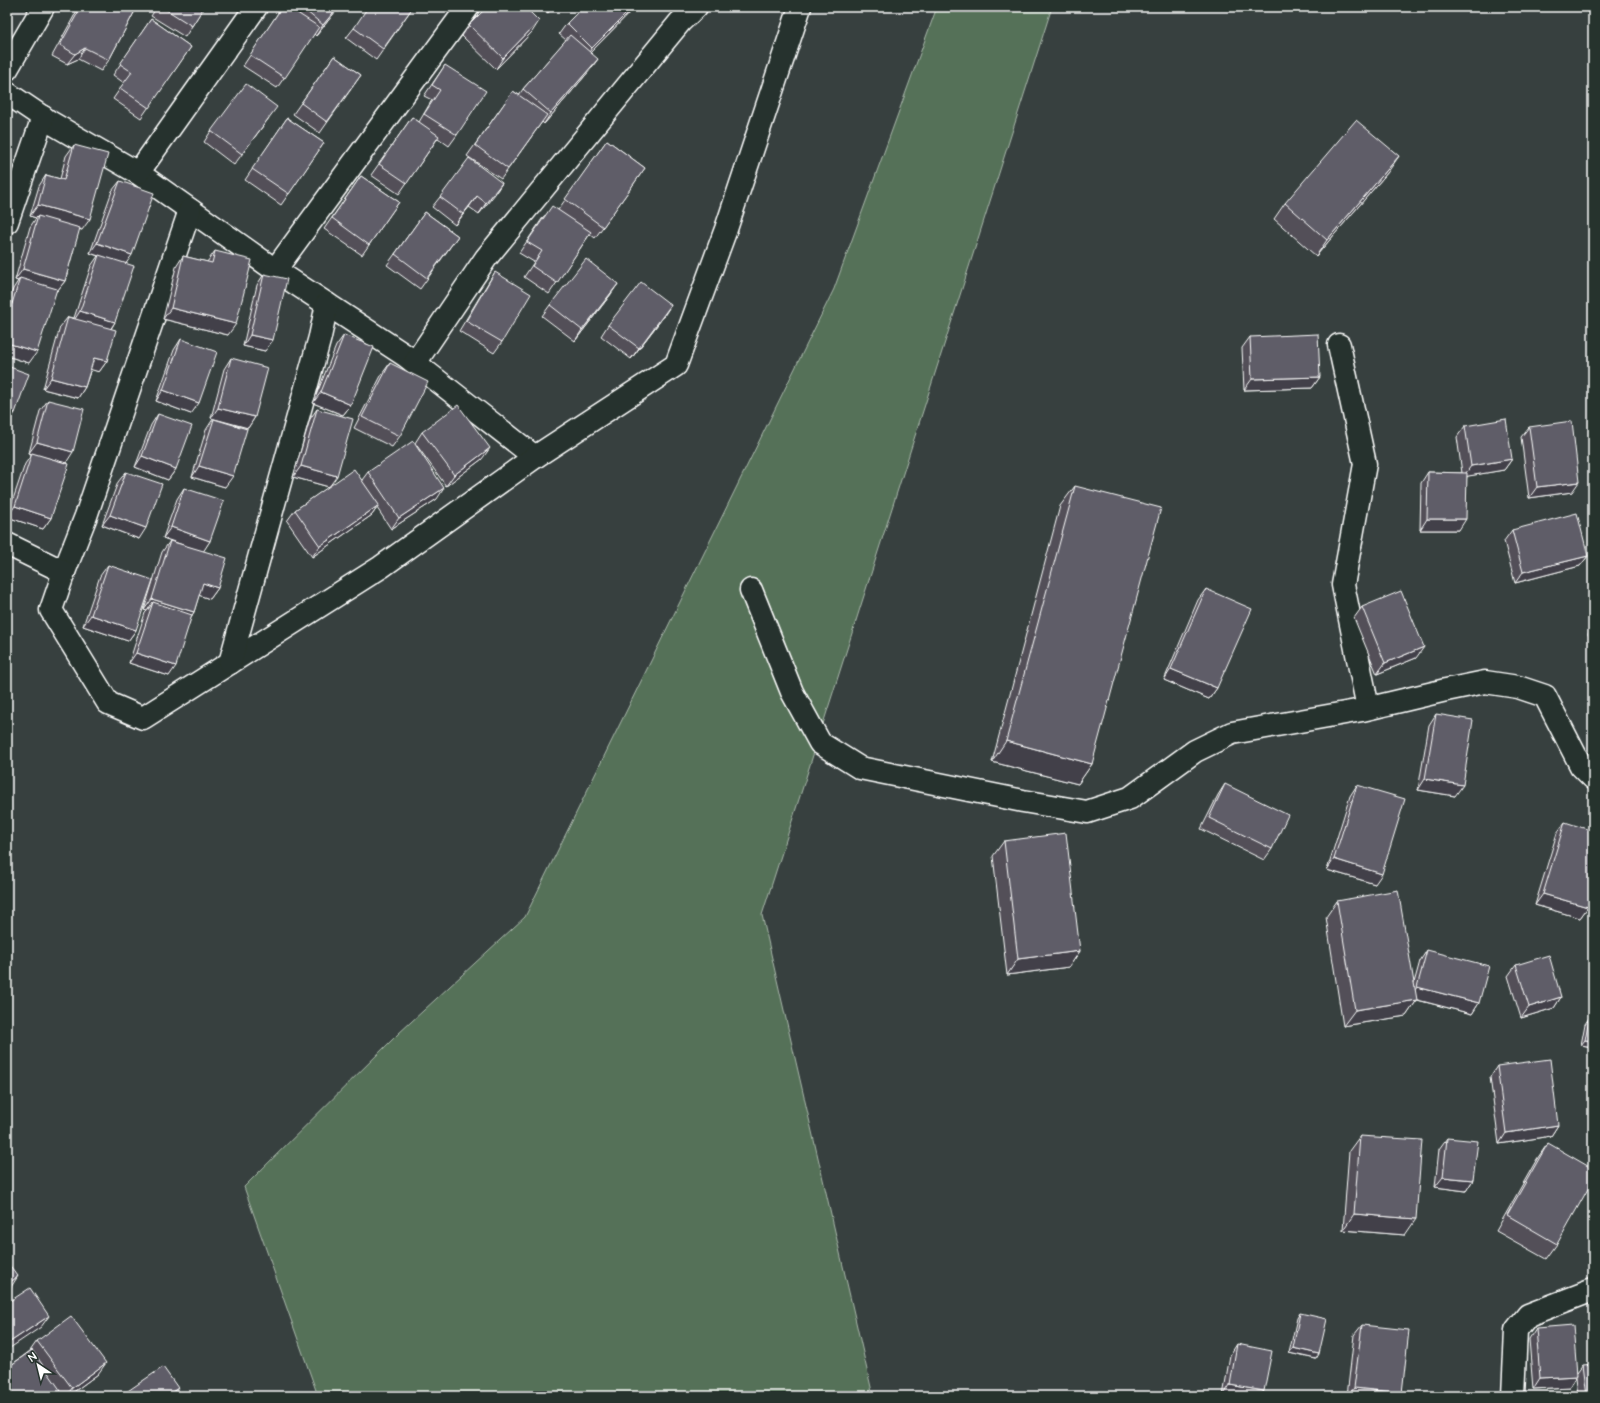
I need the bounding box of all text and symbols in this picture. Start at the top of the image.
north arrow [18,1345,58,1385]
text: N [25,1349,40,1365]

